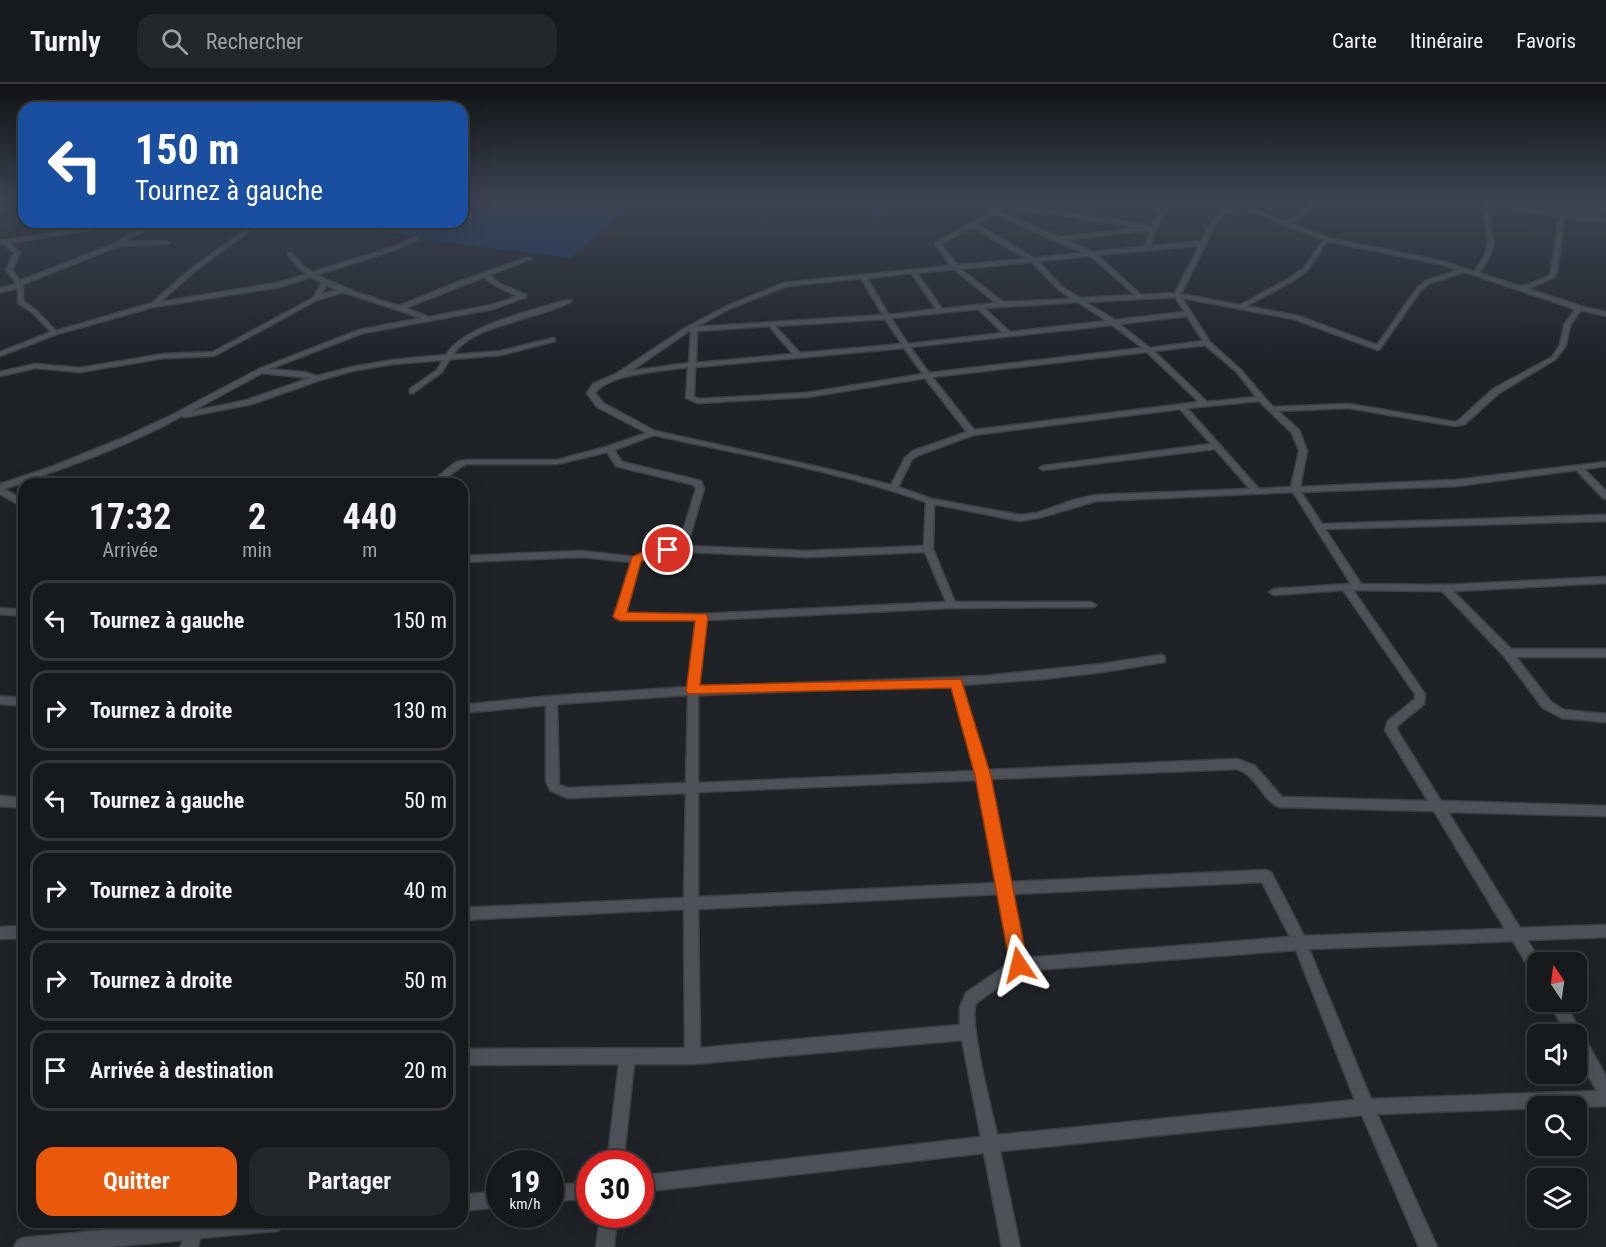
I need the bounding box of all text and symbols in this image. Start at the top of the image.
search box [137,14,557,68]
text: Turnly [30,25,101,58]
icon: search [158,25,191,58]
text: Rechercher [206,29,303,54]
text: Carte [1332,29,1377,53]
text: Itinéraire [1410,29,1483,53]
text: Favoris [1516,29,1576,53]
text: 150 m [135,125,240,174]
icon: left [36,126,114,204]
text: Tournez à gauche [135,175,323,207]
text: 17:32 [89,496,171,538]
text: 2 [248,496,266,538]
text: 440 [343,496,397,538]
pin [642,524,693,575]
icon: arrive [651,533,684,566]
text: Arrivée [102,538,158,562]
text: min [242,538,272,562]
text: m [362,538,377,562]
icon: left [39,604,72,637]
text: Tournez à gauche [90,608,244,633]
text: 150 m [393,608,447,633]
icon: right [39,694,72,727]
text: Tournez à droite [90,698,232,723]
text: 130 m [393,698,447,723]
icon: left [39,784,72,817]
text: Tournez à gauche [90,788,244,813]
text: 50 m [404,788,447,813]
icon: right [39,874,72,907]
text: Tournez à droite [90,878,232,903]
text: 40 m [404,878,447,903]
position arrow [987,933,1051,997]
north arrow [1527,952,1587,1012]
map controls [1527,952,1587,1228]
icon: right [39,964,72,997]
text: Tournez à droite [90,968,232,993]
text: 50 m [404,968,447,993]
button: sound [1527,1024,1587,1084]
icon: arrive [39,1054,72,1087]
text: Arrivée à destination [90,1058,274,1083]
text: 20 m [404,1058,447,1083]
button: search [1527,1096,1587,1156]
button: Quitter [36,1147,237,1216]
button: Partager [249,1147,450,1216]
speed limit sign: 30 [576,1150,654,1228]
text: 19 [510,1164,540,1199]
button: layers [1527,1168,1587,1228]
text: km/h [510,1195,540,1213]

